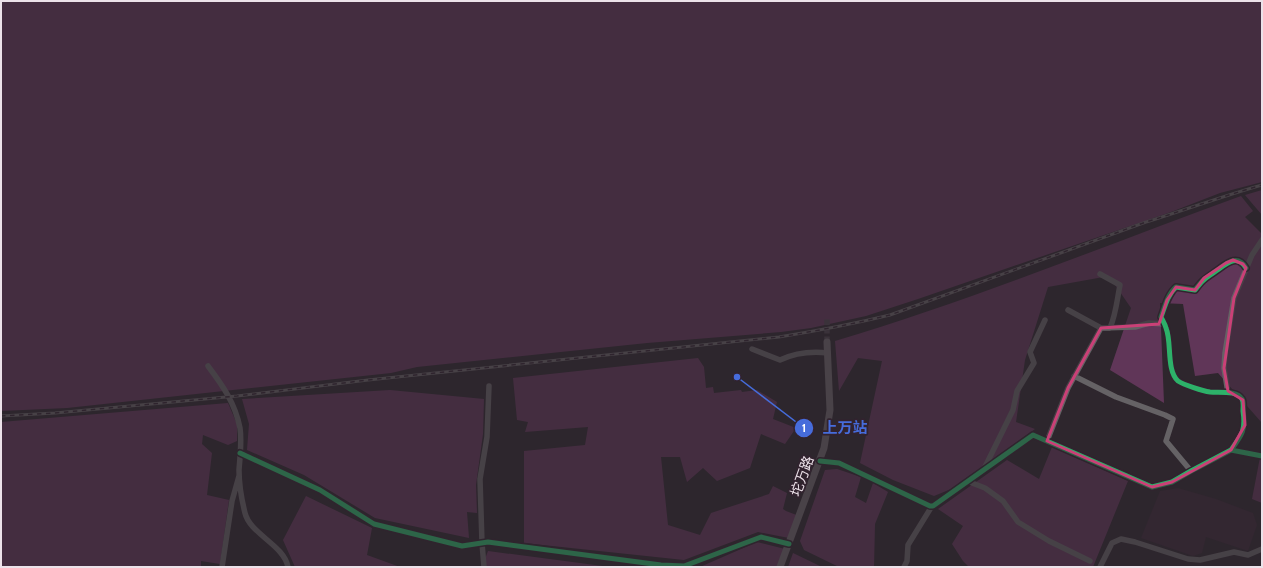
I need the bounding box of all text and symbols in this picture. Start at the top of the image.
callout: 上万站 [794,414,875,441]
text: 上万站 [822,419,868,437]
text: 1 [802,420,806,435]
street label: 坨万路 [786,453,818,499]

